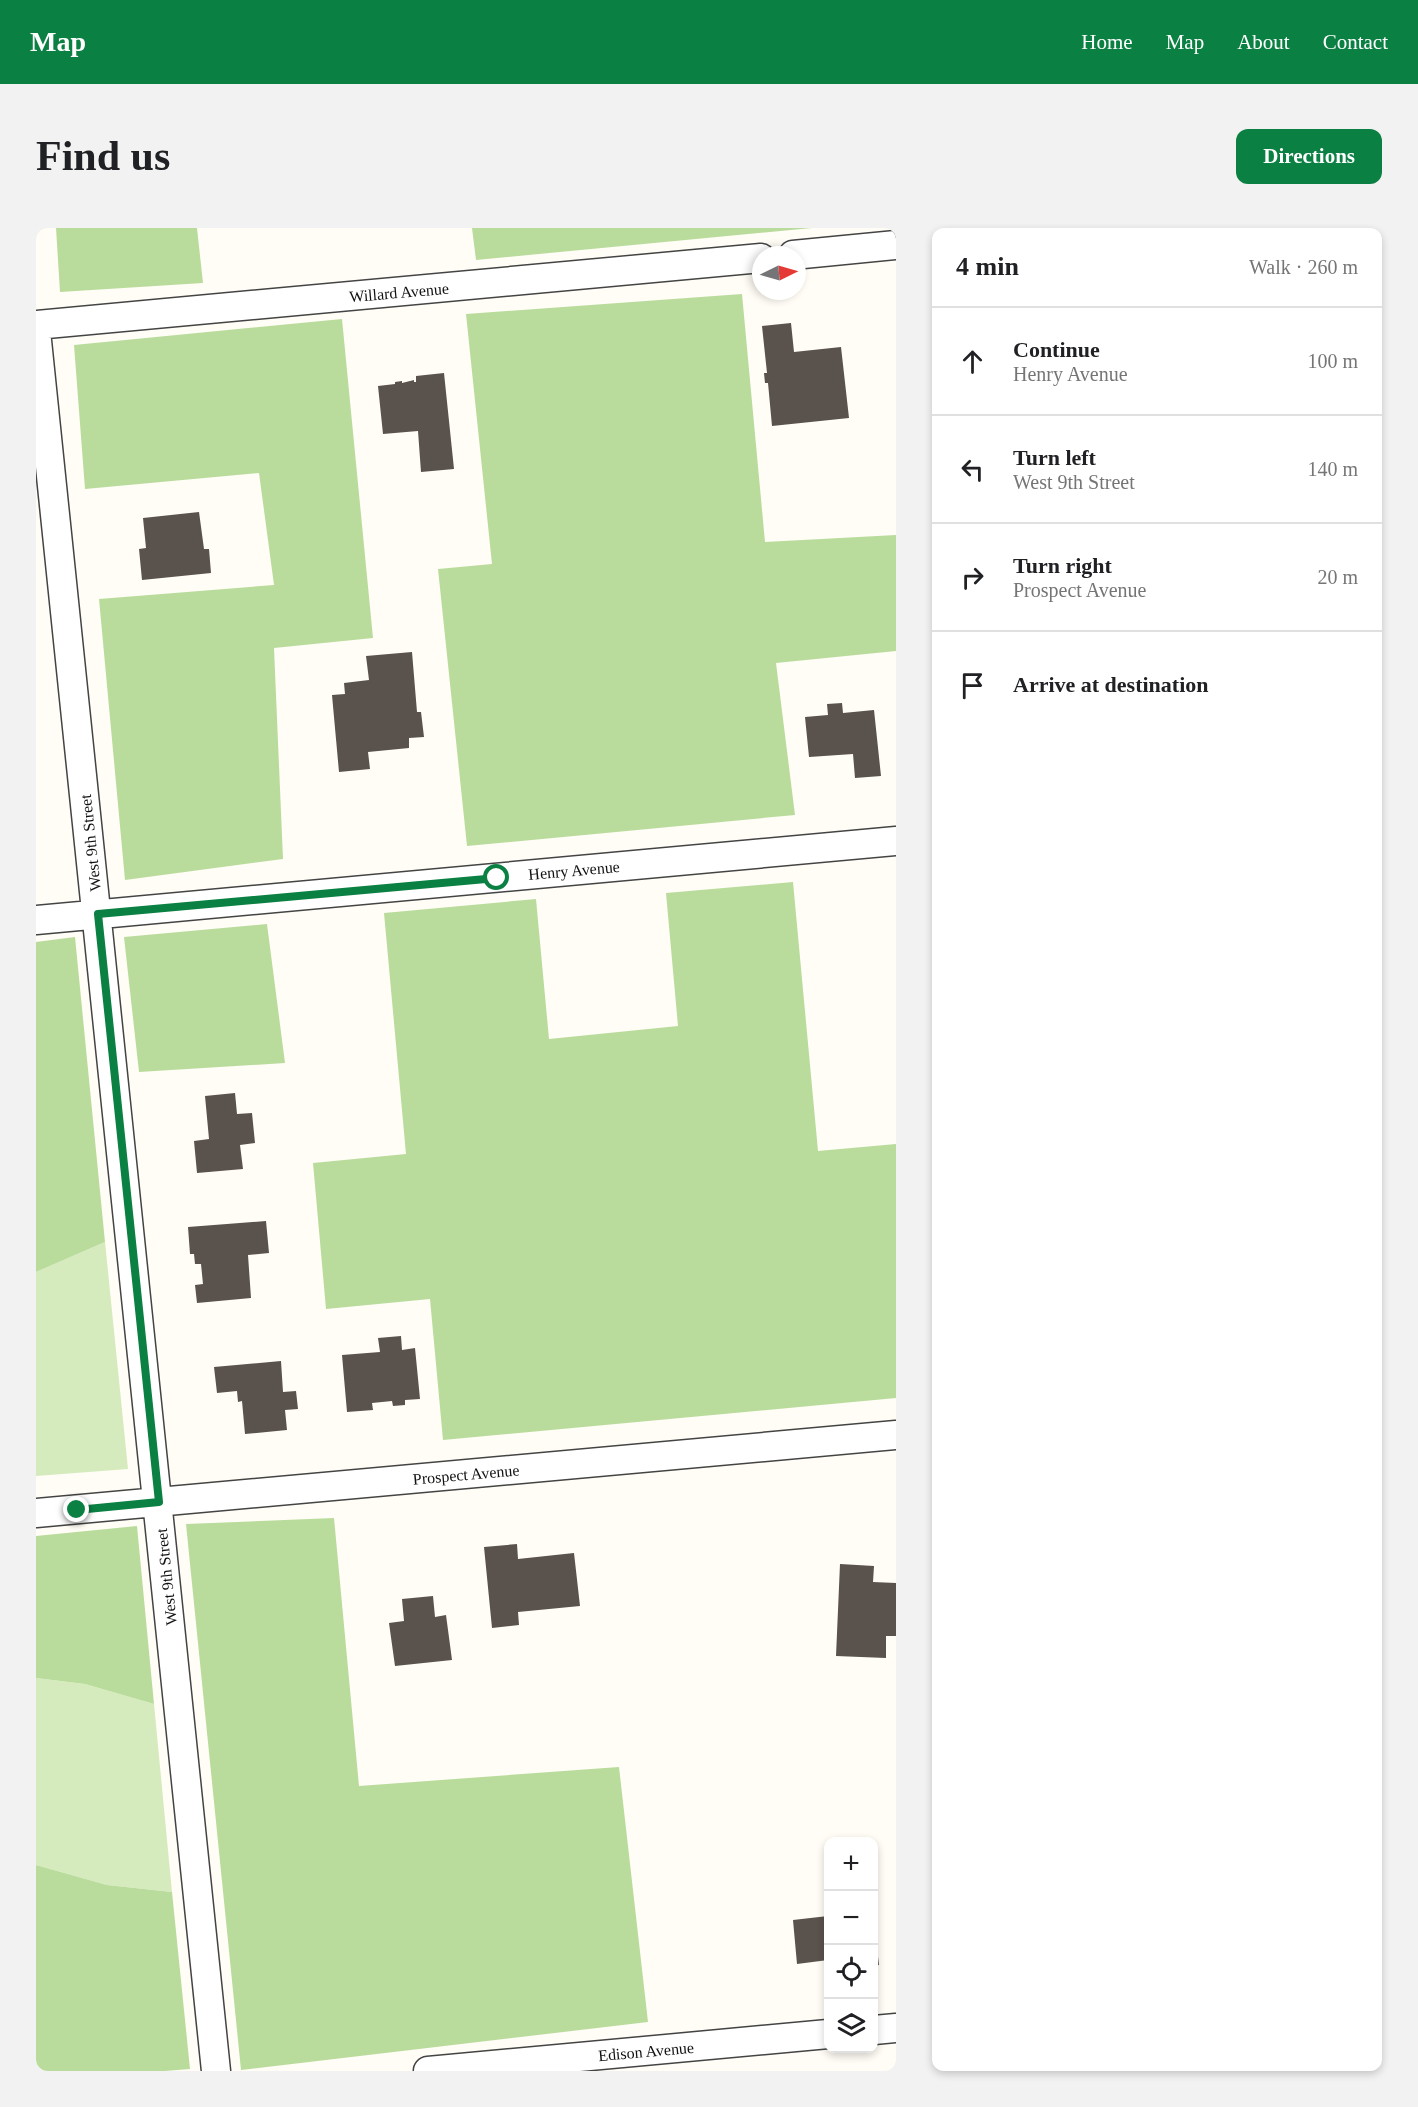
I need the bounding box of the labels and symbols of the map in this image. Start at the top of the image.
north arrow [752,246,806,300]
street label: Willard Avenue [349,280,450,305]
street label: West 9th Street [77,793,104,892]
street label: Henry Avenue [528,858,621,884]
route start [483,864,509,890]
street label: Prospect Avenue [412,1461,520,1489]
route end [63,1496,89,1522]
street label: West 9th Street [153,1527,180,1626]
street label: Edison Avenue [597,2039,695,2064]

